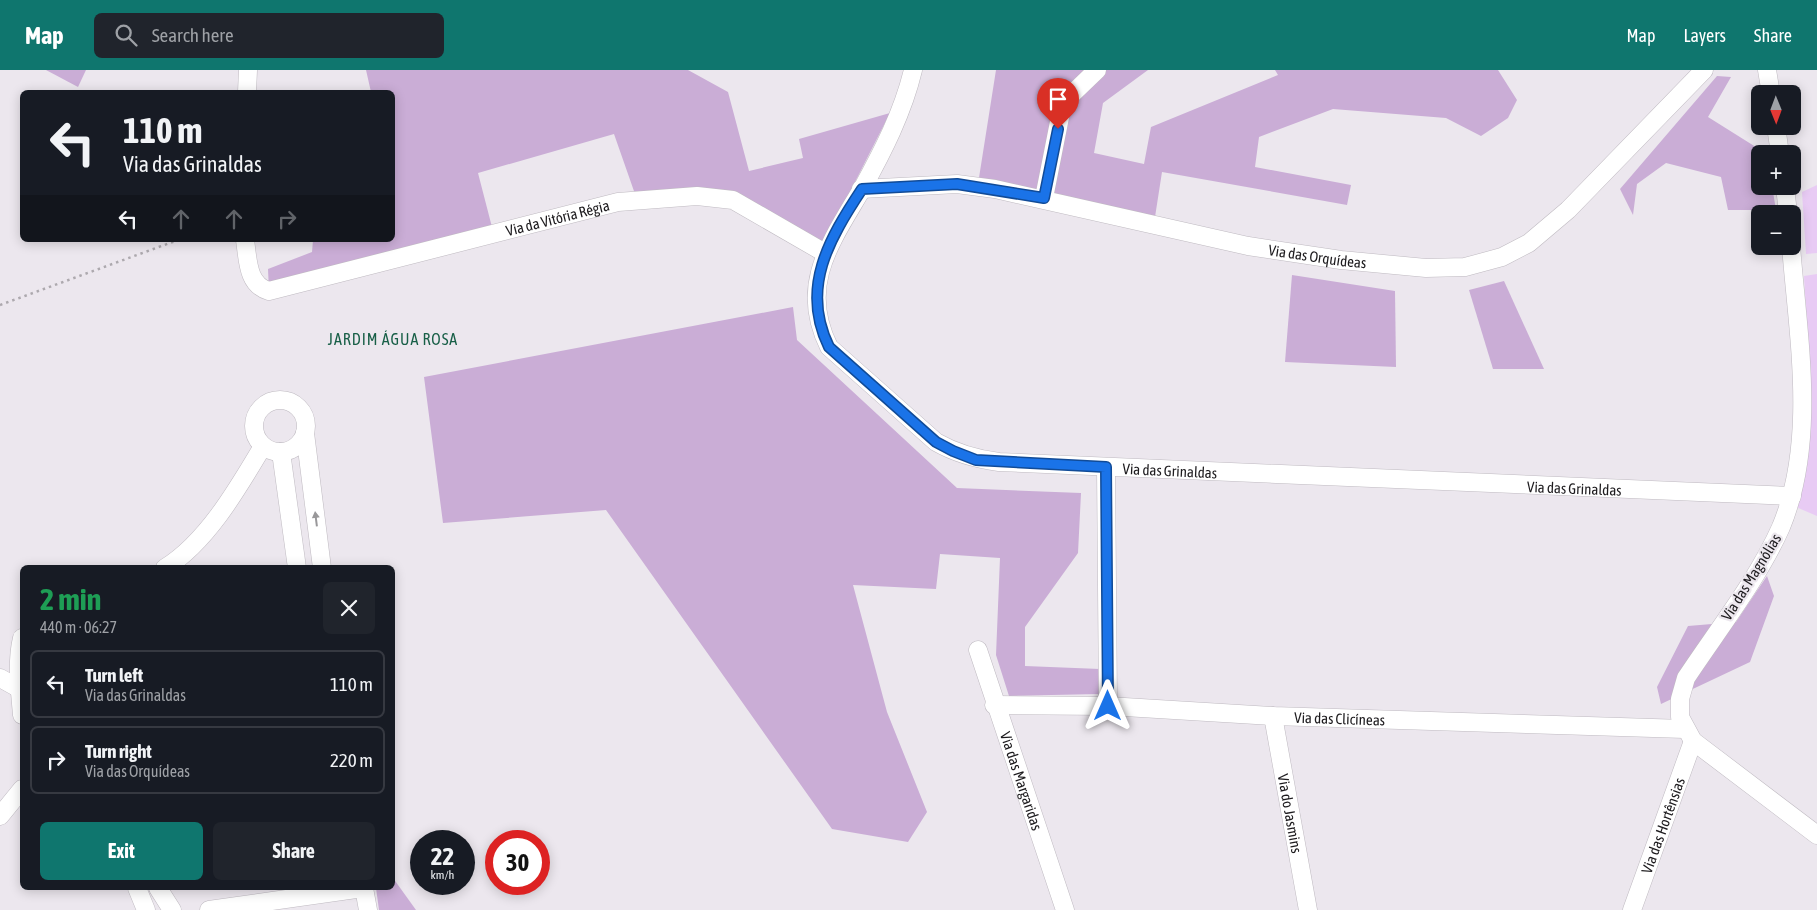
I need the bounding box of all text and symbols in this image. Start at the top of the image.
search box [94,13,444,58]
icon: search [112,21,140,49]
text: Map [25,22,64,49]
text: Search here [152,24,234,46]
text: Map [1626,25,1655,46]
text: Layers [1683,25,1726,46]
text: Share [1754,25,1792,46]
pin [1037,78,1079,129]
icon: arrive [1044,85,1072,113]
north arrow [1751,85,1801,135]
map controls [1751,85,1801,255]
icon: left [40,110,105,175]
text: 110 m [123,110,202,150]
button: + [1751,145,1801,195]
text: Via das Grinaldas [123,151,262,177]
street label: Via da Vitória Régia [504,196,611,239]
icon: left [114,205,142,233]
icon: ahead [167,205,195,233]
icon: ahead [220,205,248,233]
icon: right [273,205,301,233]
button: − [1751,205,1801,255]
street label: Via das Orquídeas [1267,241,1367,271]
district label: JARDIM ÁGUA ROSA [328,330,458,348]
street label: Via das Grinaldas [1122,459,1218,481]
street label: Via das Grinaldas [1527,478,1622,498]
one-way arrow [312,511,320,527]
street label: Via das Magnólias [1718,531,1784,623]
text: 2 min [40,582,101,616]
button: close [323,582,375,634]
text: 440 m · 06:27 [40,618,117,636]
text: Turn left [85,664,143,686]
icon: left [42,670,70,698]
text: 110 m [330,673,373,695]
position arrow [1081,679,1133,731]
text: Via das Grinaldas [85,686,186,704]
street label: Via das Clicíneas [1294,708,1385,728]
street label: Via das Margaridas [997,729,1046,832]
text: Turn right [85,740,152,762]
icon: right [42,746,70,774]
text: 220 m [330,749,373,771]
text: Via das Orquídeas [85,762,190,780]
street label: Via do Jasmins [1275,773,1306,854]
street label: Via das Hortênsias [1637,775,1688,876]
button: Exit [40,822,203,880]
button: Share [213,822,375,880]
speed limit sign: 30 [485,830,550,895]
text: 22 [431,842,454,870]
text: km/h [431,868,454,882]

